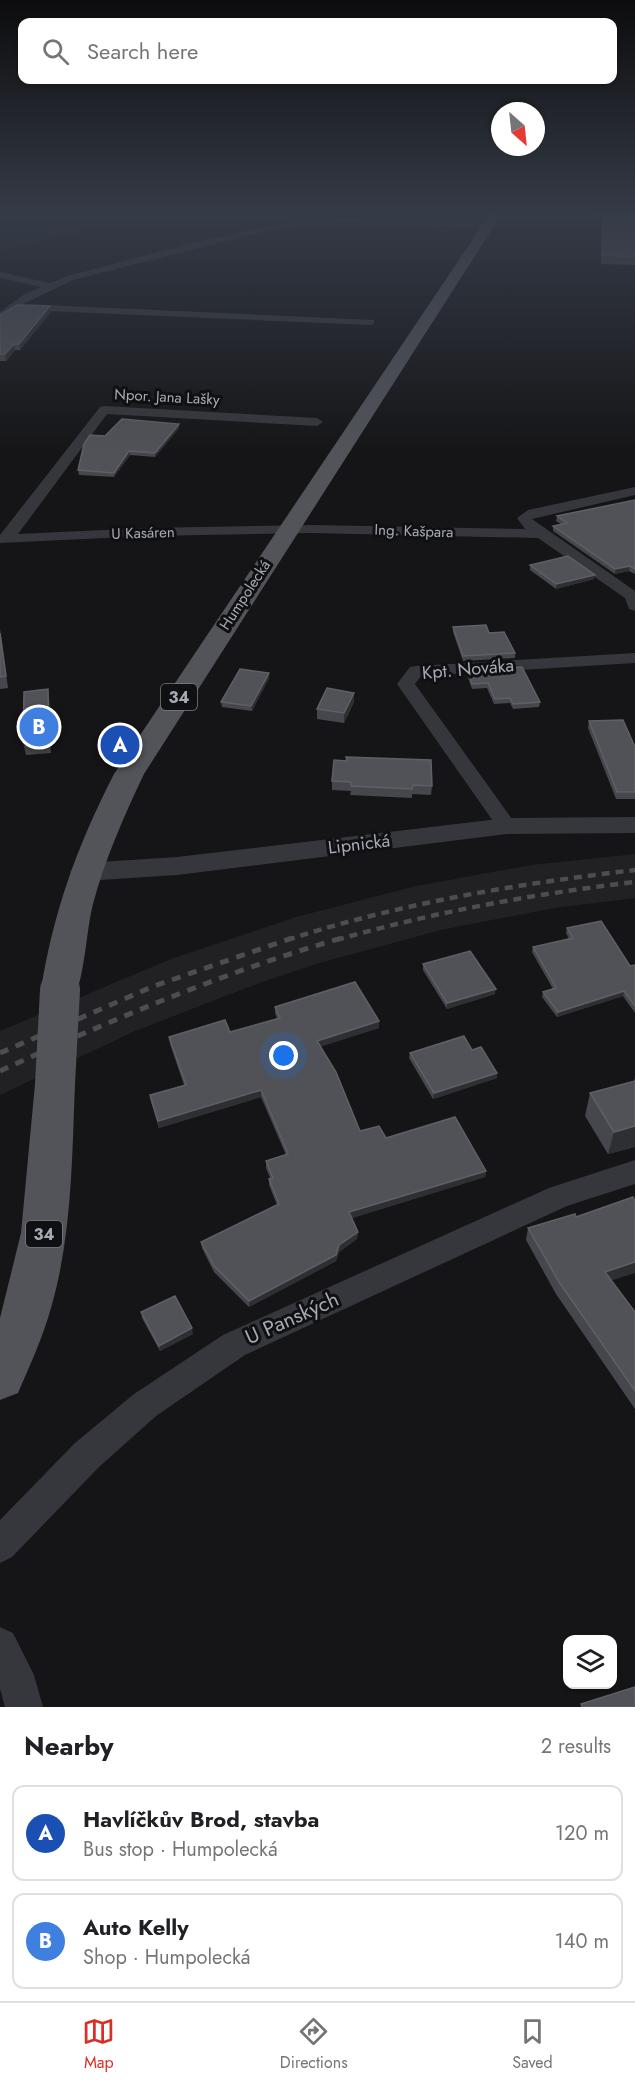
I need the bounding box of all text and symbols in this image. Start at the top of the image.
search box [18,18,617,84]
icon: search [39,35,72,68]
text: Search here [87,35,198,67]
north arrow [491,102,545,156]
street label: Npor. Jana Lašky [114,383,221,411]
street label: Ing. Kašpara [374,519,454,543]
street label: U Kasáren [111,521,175,545]
street label: Humpolecká [214,556,276,634]
street label: Kpt. Nováka [421,652,515,686]
road number: 34 [161,684,197,710]
pin: B [20,704,58,750]
pin: A [100,722,140,768]
street label: Lipnická [326,827,392,861]
your location [269,1041,298,1070]
road number: 34 [26,1221,62,1247]
street label: U Panských [240,1284,344,1352]
map controls [563,1635,617,1689]
button: layers [563,1635,617,1689]
text: Nearby [24,1727,113,1765]
text: 2 results [541,1732,611,1761]
text: Havlíčkův Brod, stavba [83,1803,319,1835]
text: A [38,1819,53,1848]
text: 120 m [555,1819,609,1848]
text: Bus stop · Humpolecká [83,1835,278,1864]
text: Auto Kelly [83,1911,189,1943]
text: B [39,1927,52,1956]
text: 140 m [555,1927,609,1956]
text: Shop · Humpolecká [83,1943,250,1972]
tab: Map [82,2015,115,2074]
tab: Directions [280,2015,348,2074]
tab: Saved [512,2015,553,2074]

